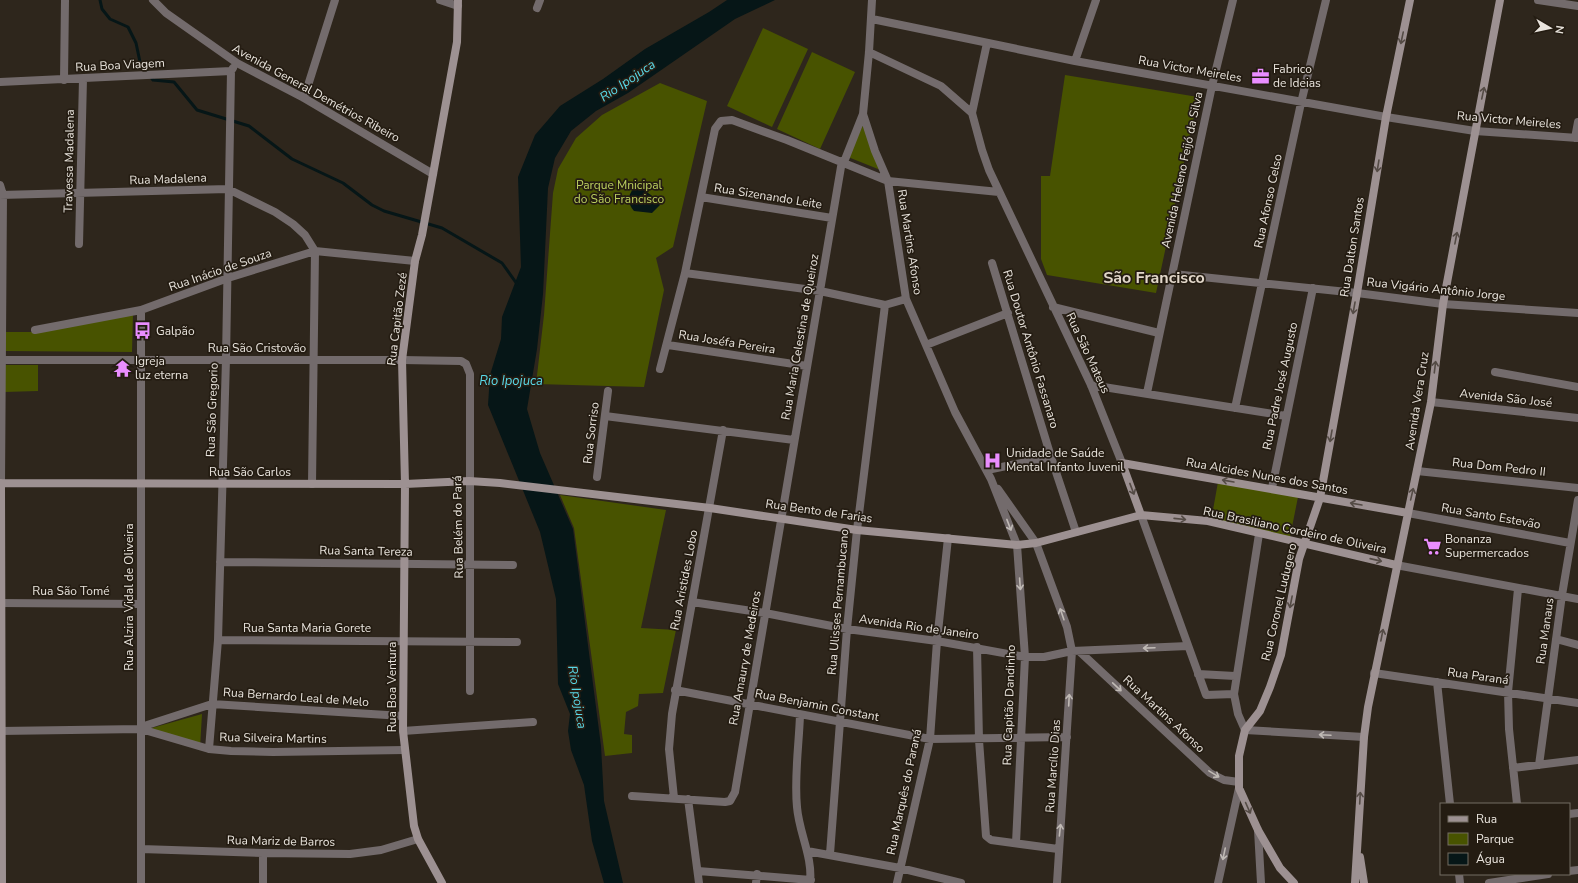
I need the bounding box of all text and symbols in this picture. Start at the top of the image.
north arrow [1530,8,1570,48]
text: N [1551,24,1567,35]
one-way arrow [1398,31,1406,44]
street label: Avenida General Demétrios Ribeiro [229,40,403,146]
street label: Rua Victor Meireles [1137,52,1243,86]
street label: Rua Boa Viagem [75,55,165,75]
water label: Rio Ipojuca [596,56,659,106]
place label: Fabrico de Ideias [1273,61,1321,91]
office icon: Fabrico de Ideias [1250,66,1270,86]
one-way arrow [1479,87,1487,100]
street label: Avenida Heleno Feijó da Silva [1158,90,1206,250]
street label: Rua Victor Meireles [1456,107,1562,133]
street label: Travessa Madalena [60,109,78,213]
street label: Rua Afonso Celso [1250,152,1286,249]
one-way arrow [1373,159,1381,172]
street label: Rua Madalena [129,170,207,188]
park label: Parque Mnicipal do São Francisco [574,177,664,207]
street label: Rua Sizenando Leite [713,180,823,212]
street label: Rua Martins Afonso [894,188,926,296]
street label: Rua Dalton Santos [1336,196,1368,298]
one-way arrow [1452,232,1460,245]
street label: Rua Inácio de Souza [166,245,274,295]
street label: Rua Maria Celestina de Queiroz [778,252,823,421]
district label: São Francisco [1103,267,1205,289]
street label: Rua Doutor Antônio Fassanaro [999,268,1063,431]
street label: Rua Capitão Zezé [383,272,411,366]
street label: Rua Vigário Antônio Jorge [1366,274,1506,304]
one-way arrow [1350,301,1358,314]
street label: Rua São Mateus [1062,310,1114,396]
street label: Rua Padre José Augusto [1259,320,1301,451]
bus stop icon: Galpão [133,321,153,341]
place label: Galpão [156,323,195,339]
street label: Rua Joséfa Pereira [677,326,777,358]
street label: Rua São Cristovão [208,340,307,356]
street label: Avenida Vera Cruz [1401,350,1433,451]
place label: Igreja luz eterna [135,353,188,383]
temple icon: Igreja luz eterna [112,358,132,378]
one-way arrow [1431,361,1439,374]
street label: Rua São Gregorio [202,362,222,457]
water label: Rio Ipojuca [479,372,543,390]
street label: Avenida São José [1459,385,1553,411]
street label: Rua Sorriso [579,401,603,465]
one-way arrow [1327,429,1335,442]
place label: Unidade de Saúde Mental Infanto Juvenil [1006,445,1124,475]
hospital icon: Unidade de Saúde Mental Infanto Juvenil [983,450,1003,470]
street label: Rua Alcides Nunes dos Santos [1185,454,1350,498]
street label: Rua Dom Pedro II [1451,454,1547,480]
street label: Rua São Carlos [209,464,291,480]
street label: Rua Belém do Pará [449,475,467,579]
one-way arrow [1222,477,1235,485]
one-way arrow [1128,483,1136,495]
one-way arrow [1408,488,1416,501]
street label: Rua Bento de Farias [765,496,874,526]
street label: Rua Santo Estevão [1440,499,1542,533]
one-way arrow [1350,500,1363,508]
street label: Rua Brasiliano Cordeiro de Oliveira [1202,503,1388,557]
one-way arrow [1173,515,1186,522]
one-way arrow [1005,518,1013,530]
street label: Rua Alzira Vidal de Oliveira [121,523,137,671]
street label: Rua Aristides Lobo [666,528,702,631]
street label: Rua Ulisses Pernambucano [824,528,852,676]
place label: Bonanza Supermercados [1445,531,1529,561]
supermarket icon: Bonanza Supermercados [1422,536,1442,556]
street label: Rua Coronel Ludugero [1258,541,1300,662]
street label: Rua Santa Tereza [319,542,413,560]
one-way arrow [1369,557,1382,564]
one-way arrow [1016,577,1023,590]
street label: Rua São Tomé [32,583,110,599]
street label: Rua Amaury de Medeiros [725,589,765,726]
one-way arrow [1287,596,1295,609]
street label: Rua Manaus [1532,597,1558,665]
one-way arrow [1058,607,1065,620]
street label: Avenida Rio de Janeiro [858,611,980,643]
street label: Rua Santa Maria Gorete [243,620,371,636]
one-way arrow [1378,629,1386,642]
street label: Rua Boa Ventura [384,642,400,732]
street label: Rua Capitão Dandinho [999,644,1019,766]
one-way arrow [1143,644,1156,652]
water label: Rio Ipojuca [563,664,591,730]
street label: Rua Paraná [1446,664,1510,688]
street label: Rua Martins Afonso [1120,672,1209,756]
one-way arrow [1112,683,1122,692]
street label: Rua Bernardo Leal de Melo [222,684,370,710]
street label: Rua Benjamin Constant [754,685,881,725]
one-way arrow [1065,694,1073,707]
street label: Rua Marcílio Dias [1042,719,1064,813]
street label: Rua Marquês do Paraná [883,728,925,856]
street label: Rua Silveira Martins [219,729,327,747]
one-way arrow [1319,731,1332,738]
one-way arrow [1208,771,1220,779]
one-way arrow [1356,792,1364,805]
one-way arrow [1245,802,1252,814]
legend [1440,803,1570,875]
text: Rua [1476,811,1497,827]
one-way arrow [1057,824,1064,837]
text: Parque [1476,831,1514,847]
street label: Rua Mariz de Barros [227,832,336,850]
one-way arrow [1220,847,1228,860]
text: Água [1476,851,1505,867]

